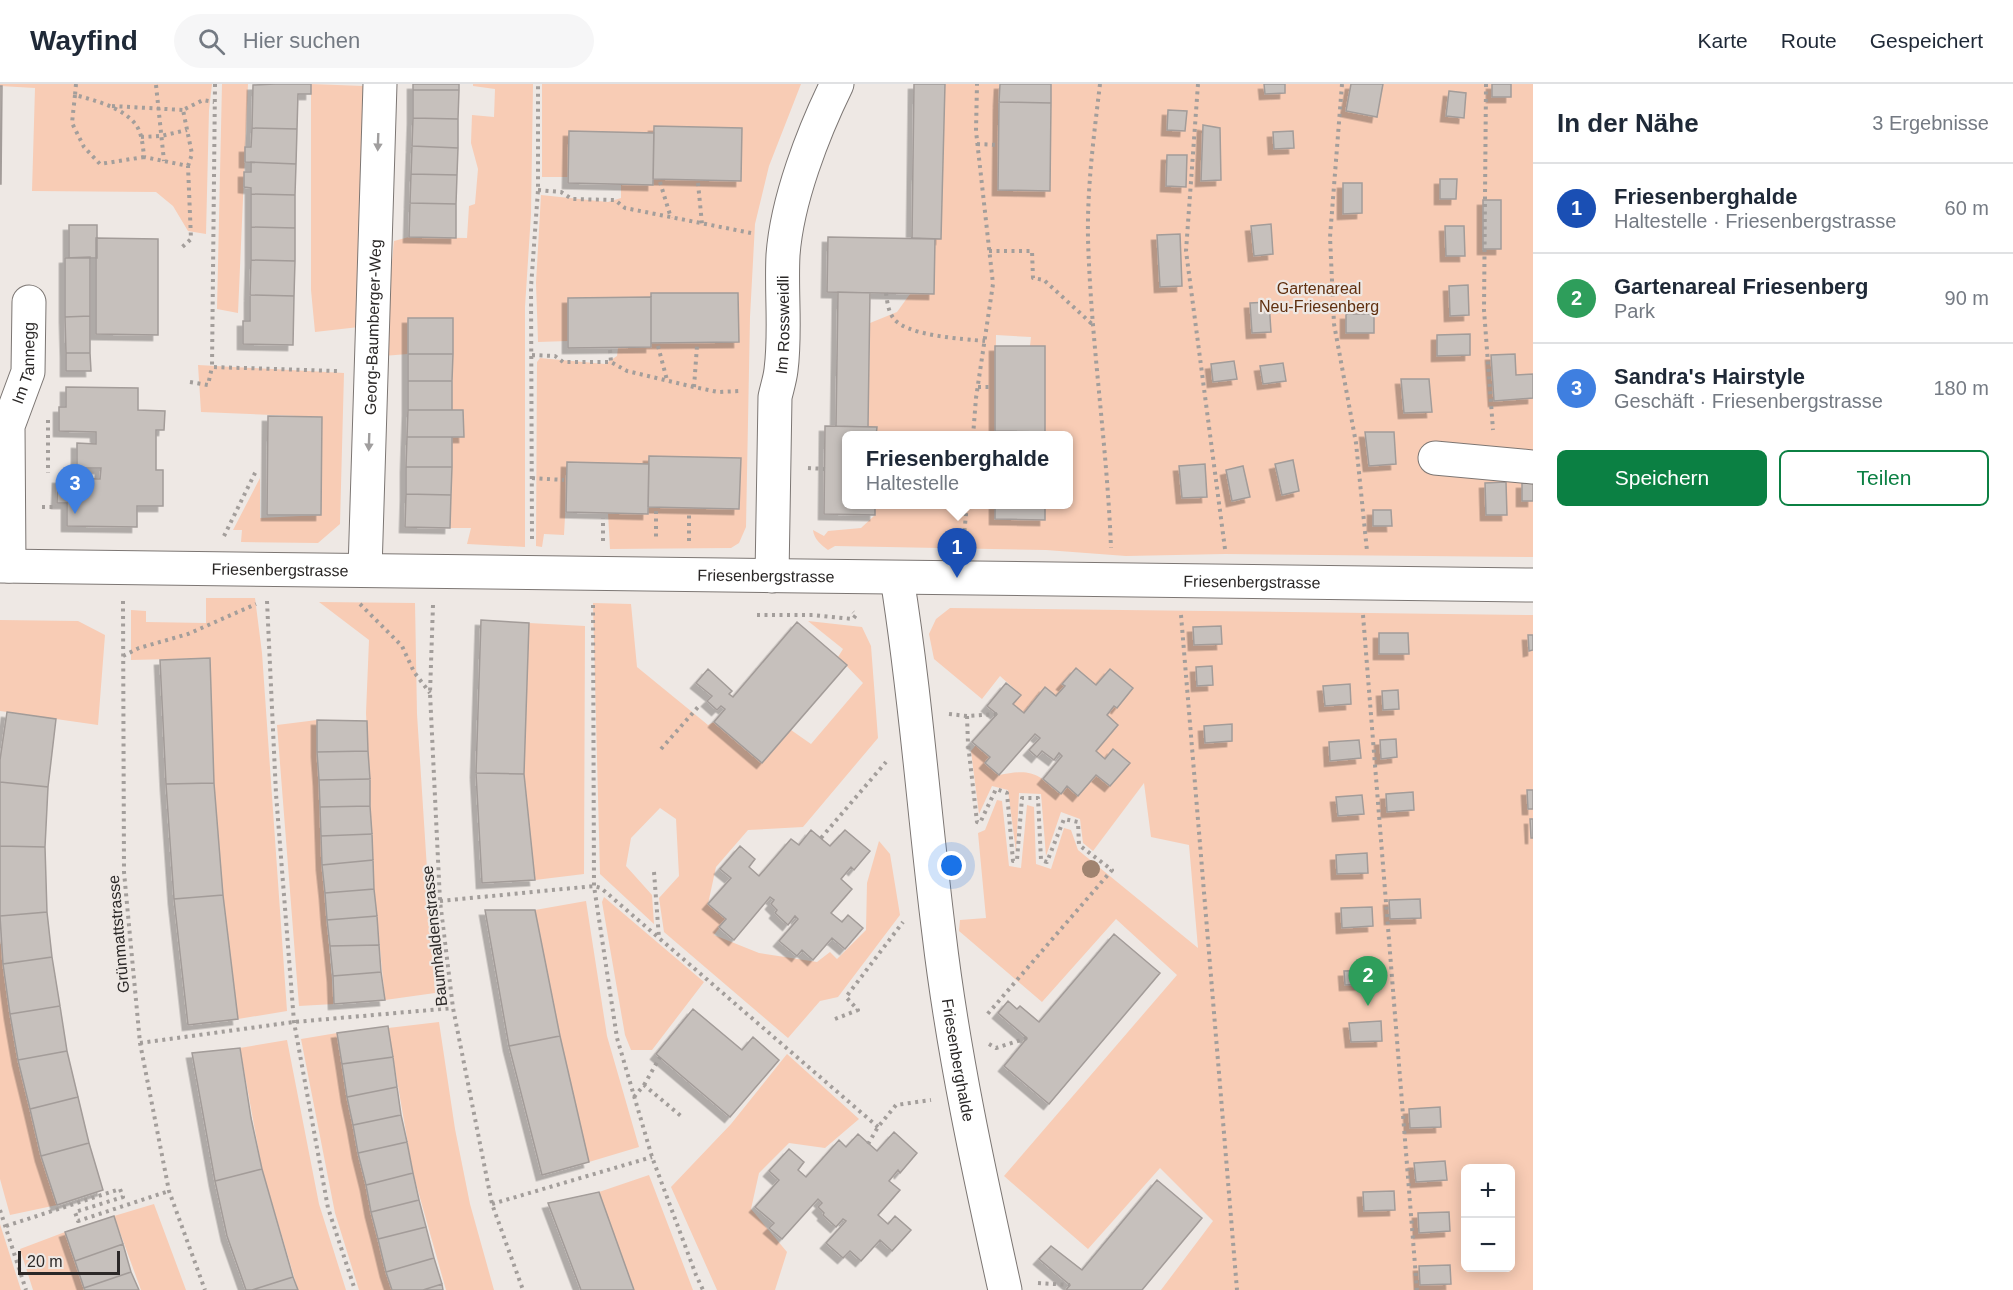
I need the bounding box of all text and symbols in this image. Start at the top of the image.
search box [174,14,594,68]
text: Wayfind [30,25,138,56]
icon: search [195,25,228,58]
text: Hier suchen [243,28,360,53]
text: Karte [1698,29,1748,52]
text: Route [1781,29,1837,52]
text: Gespeichert [1870,29,1983,52]
text: In der Nähe [1557,108,1699,138]
text: 3 Ergebnisse [1872,112,1989,134]
one-way arrow [373,133,383,152]
text: Friesenberghalde [1614,184,1797,209]
text: 1 [1571,197,1582,219]
text: 60 m [1945,197,1989,219]
text: Haltestelle · Friesenbergstrasse [1614,210,1896,232]
street label: Georg-Baumberger-Weg [362,239,384,415]
text: Gartenareal Friesenberg [1614,274,1868,299]
street label: Im Rossweidli [773,275,792,375]
park label: Gartenareal Neu-Friesenberg [1259,280,1379,315]
text: 2 [1571,287,1582,309]
text: 90 m [1945,287,1989,309]
text: Park [1614,300,1655,322]
street label: Im Tannegg [9,322,38,406]
text: Sandra's Hairstyle [1614,364,1805,389]
text: 3 [1571,377,1582,399]
text: 180 m [1933,377,1989,399]
text: Geschäft · Friesenbergstrasse [1614,390,1883,412]
popup [842,431,1073,509]
one-way arrow [364,433,374,452]
text: Friesenberghalde [866,446,1049,471]
button: Speichern [1557,450,1767,506]
button: Teilen [1779,450,1989,506]
pin: 3 [56,464,94,514]
text: Haltestelle [866,472,959,494]
pin: 1 [938,528,976,578]
street label: Friesenbergstrasse [211,561,349,579]
street label: Friesenbergstrasse [697,567,835,585]
street label: Friesenbergstrasse [1183,573,1321,591]
your location [937,851,966,880]
street label: Baumhaldenstrasse [419,865,450,1007]
street label: Grünmattstrasse [105,874,132,994]
pin: 2 [1348,956,1388,1006]
street label: Friesenberghalde [939,997,977,1123]
map controls [1461,1164,1515,1272]
button: + [1461,1164,1515,1218]
button: − [1461,1218,1515,1272]
scale bar [18,1248,120,1276]
text: 20 m [27,1253,63,1270]

